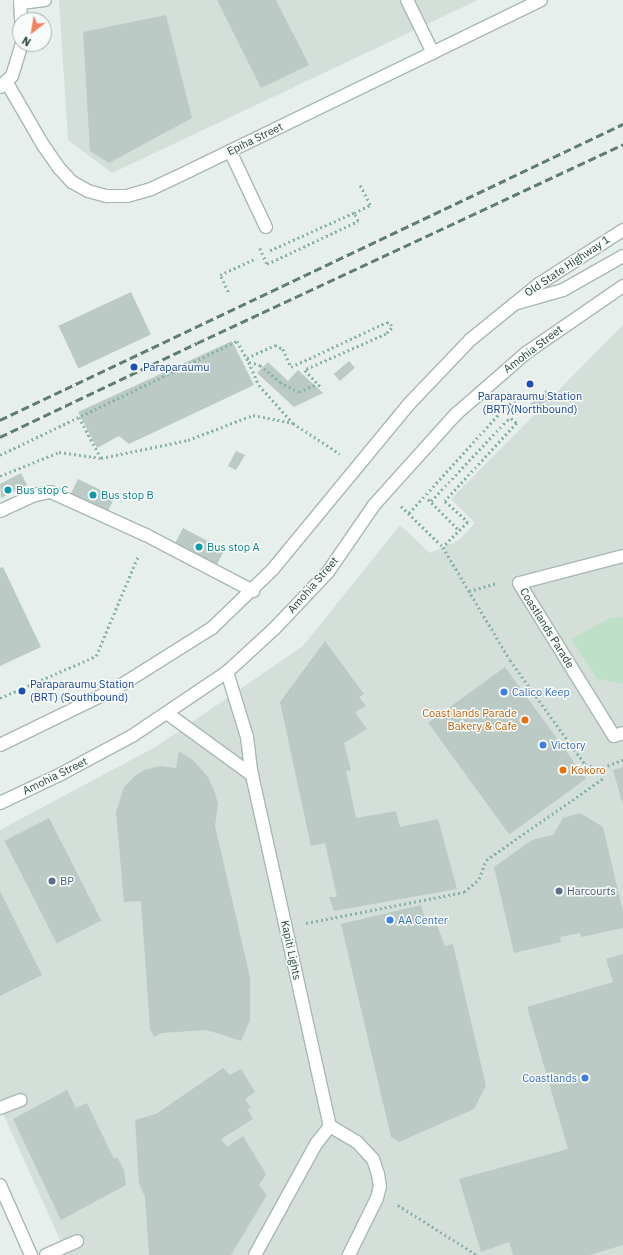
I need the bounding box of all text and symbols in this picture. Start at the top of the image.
north arrow [12,12,52,52]
text: N [19,33,33,49]
street label: Epiha Street [225,120,285,158]
street label: Old State Highway 1 [522,233,612,299]
street label: Amohia Street [501,323,565,375]
place label: Paraparaumu [143,360,210,374]
marker: Paraparaumu [128,361,140,373]
marker: Paraparaumu Station (BRT)(Northbound) [525,379,535,389]
place label: Paraparaumu Station (BRT)(Northbound) [478,390,582,416]
place label: Bus stop C [16,483,68,497]
marker: Bus stop C [3,485,13,495]
place label: Bus stop B [101,488,154,502]
marker: Bus stop B [88,490,98,500]
place label: Bus stop A [207,540,260,554]
marker: Bus stop A [194,542,204,552]
street label: Amohia Street [285,554,341,616]
street label: Coastlands Parade [517,585,577,671]
place label: Paraparaumu Station (BRT) (Southbound) [30,678,134,704]
place label: Calico Keep [512,685,570,699]
marker: Paraparaumu Station (BRT) (Southbound) [17,686,27,696]
marker: Calico Keep [499,687,509,697]
place label: Coast lands Parade Bakery & Cafe [422,707,517,733]
marker: Coast lands Parade Bakery & Cafe [520,715,530,725]
place label: Victory [551,738,586,752]
marker: Victory [538,740,548,750]
street label: Amohia Street [20,755,90,797]
place label: Kokoro [571,763,606,777]
marker: Kokoro [558,765,568,775]
place label: BP [60,874,74,888]
marker: BP [47,876,57,886]
place label: Harcourts [567,884,616,898]
marker: Harcourts [554,886,564,896]
place label: AA Center [398,913,448,927]
marker: AA Center [385,915,395,925]
street label: Kapiti Lights [278,919,304,981]
place label: Coastlands [522,1071,577,1085]
marker: Coastlands [580,1073,590,1083]

